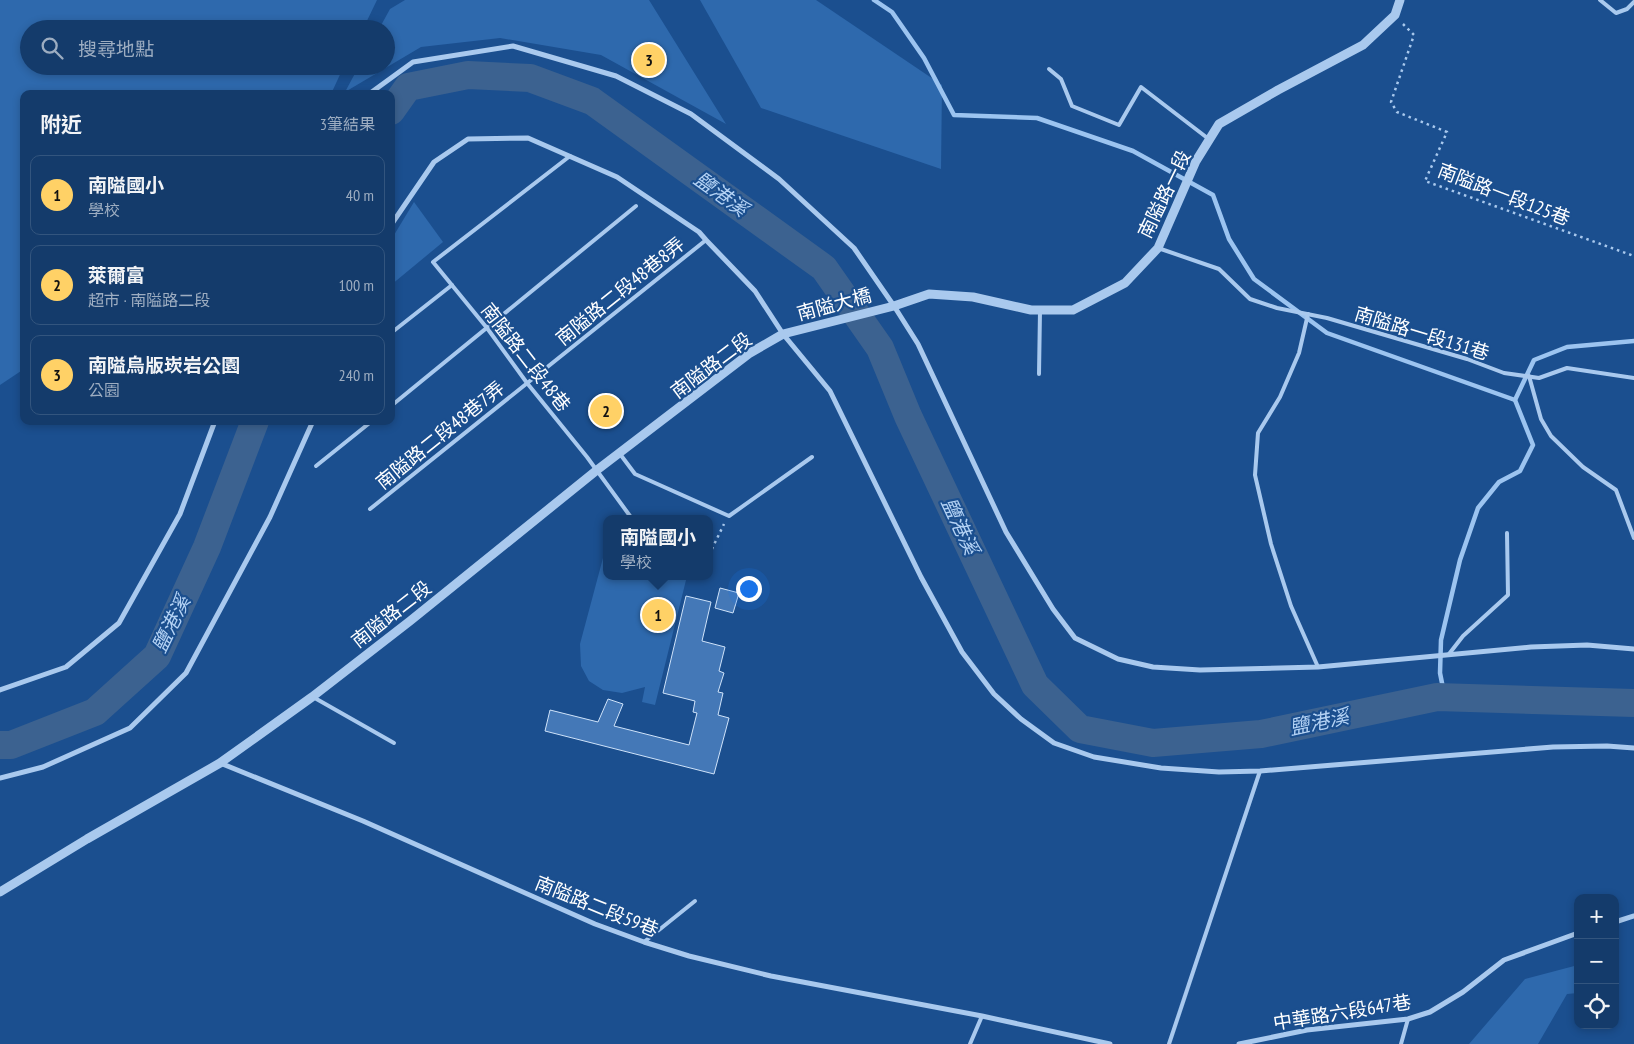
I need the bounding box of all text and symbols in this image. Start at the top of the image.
search box [20,20,395,75]
icon: search [38,34,66,62]
text: 搜尋地點 [78,37,154,61]
pin: 3 [633,41,665,79]
text: 附近 [40,111,82,138]
text: 3筆結果 [320,114,375,134]
street label: 南隘路一段 [1132,146,1196,242]
street label: 南隘路一段125巷 [1435,158,1573,230]
water label: 鹽港溪 [689,166,755,224]
text: 南隘國小 [88,173,164,197]
text: 1 [53,185,61,205]
text: 40 m [346,185,374,205]
text: 學校 [88,200,120,220]
street label: 南隘路二段48巷8弄 [551,232,689,350]
text: 萊爾富 [88,263,145,287]
text: 2 [53,275,61,295]
text: 100 m [339,275,374,295]
street label: 南隘大橋 [794,283,874,325]
text: 超市 · 南隘路二段 [88,290,210,310]
street label: 南隘路二段48巷 [476,298,576,416]
street label: 南隘路一段131巷 [1352,301,1492,365]
street label: 南隘路二段 [666,327,756,403]
text: 南隘烏版崁岩公園 [88,353,240,377]
text: 3 [53,365,61,385]
text: 240 m [339,365,374,385]
street label: 南隘路二段48巷7弄 [371,376,509,494]
text: 公園 [88,380,120,400]
pin: 2 [590,392,622,430]
water label: 鹽港溪 [936,493,986,561]
popup [603,515,713,580]
text: 南隘國小 [620,525,696,549]
text: 學校 [620,552,652,572]
street label: 南隘路二段 [346,575,436,653]
your location [736,576,762,602]
water label: 鹽港溪 [146,589,197,657]
pin: 1 [642,596,674,634]
water label: 鹽港溪 [1287,702,1354,741]
street label: 南隘路二段59巷 [532,870,662,942]
map controls [1574,894,1619,1029]
button: + [1574,894,1619,939]
button: − [1574,939,1619,984]
button: locate [1574,984,1619,1029]
street label: 中華路六段647巷 [1271,989,1413,1035]

